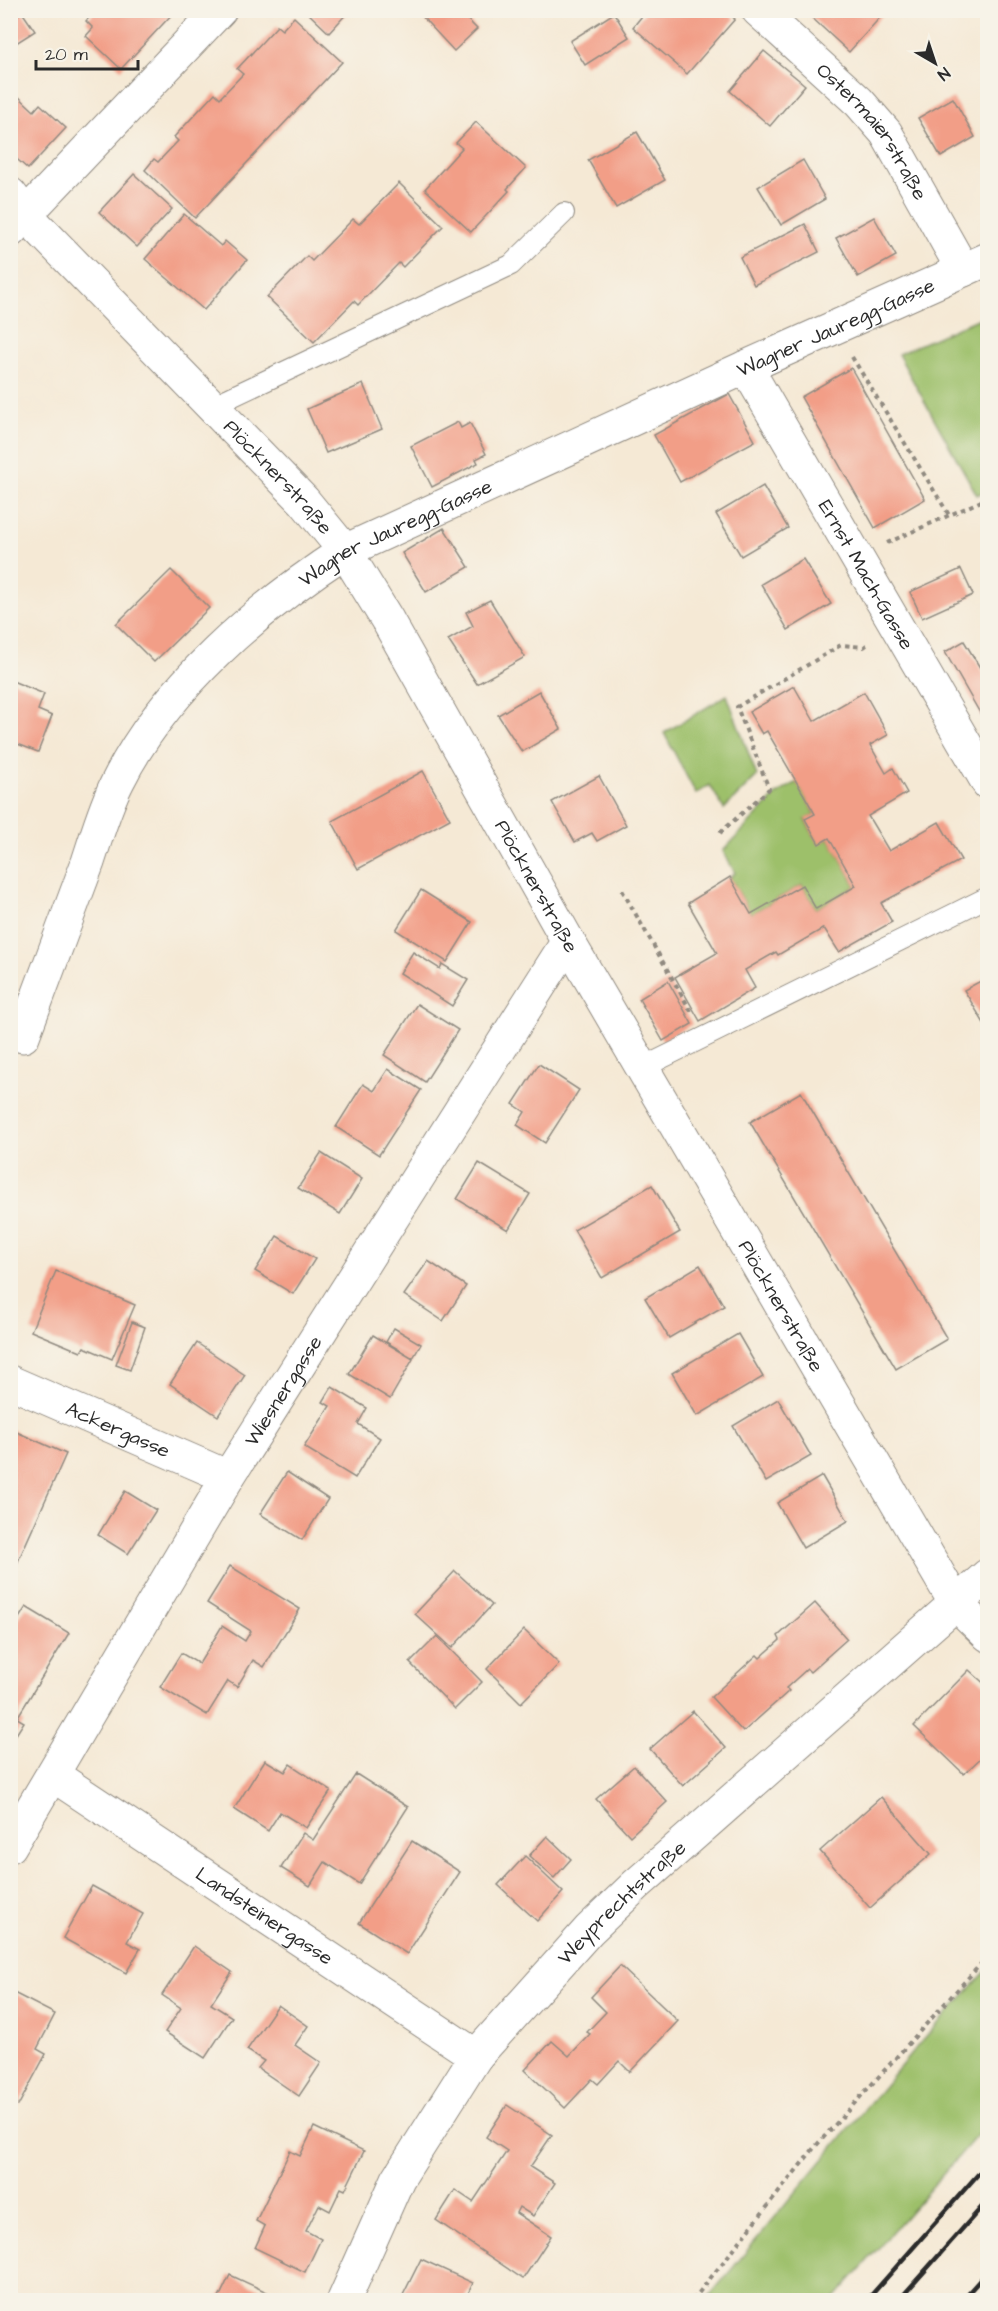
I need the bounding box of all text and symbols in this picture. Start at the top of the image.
scale bar [36,33,138,71]
north arrow [905,33,965,93]
text: 20 m [45,42,88,67]
street label: Ostermaierstraße [810,57,934,205]
text: N [933,62,955,86]
street label: Wagner Jauregg-Gasse [732,272,939,384]
street label: Plöcknerstraße [217,413,339,541]
street label: Wagner Jauregg-Gasse [293,472,497,594]
street label: Ernst Mach-Gasse [811,495,921,655]
street label: Plöcknerstraße [488,815,585,958]
street label: Plöcknerstraße [731,1235,830,1378]
street label: Wiesnergasse [238,1330,329,1452]
street label: Ackergasse [61,1395,174,1465]
street label: Weyprechtstraße [551,1834,692,1971]
street label: Landsteinergasse [190,1861,338,1972]

